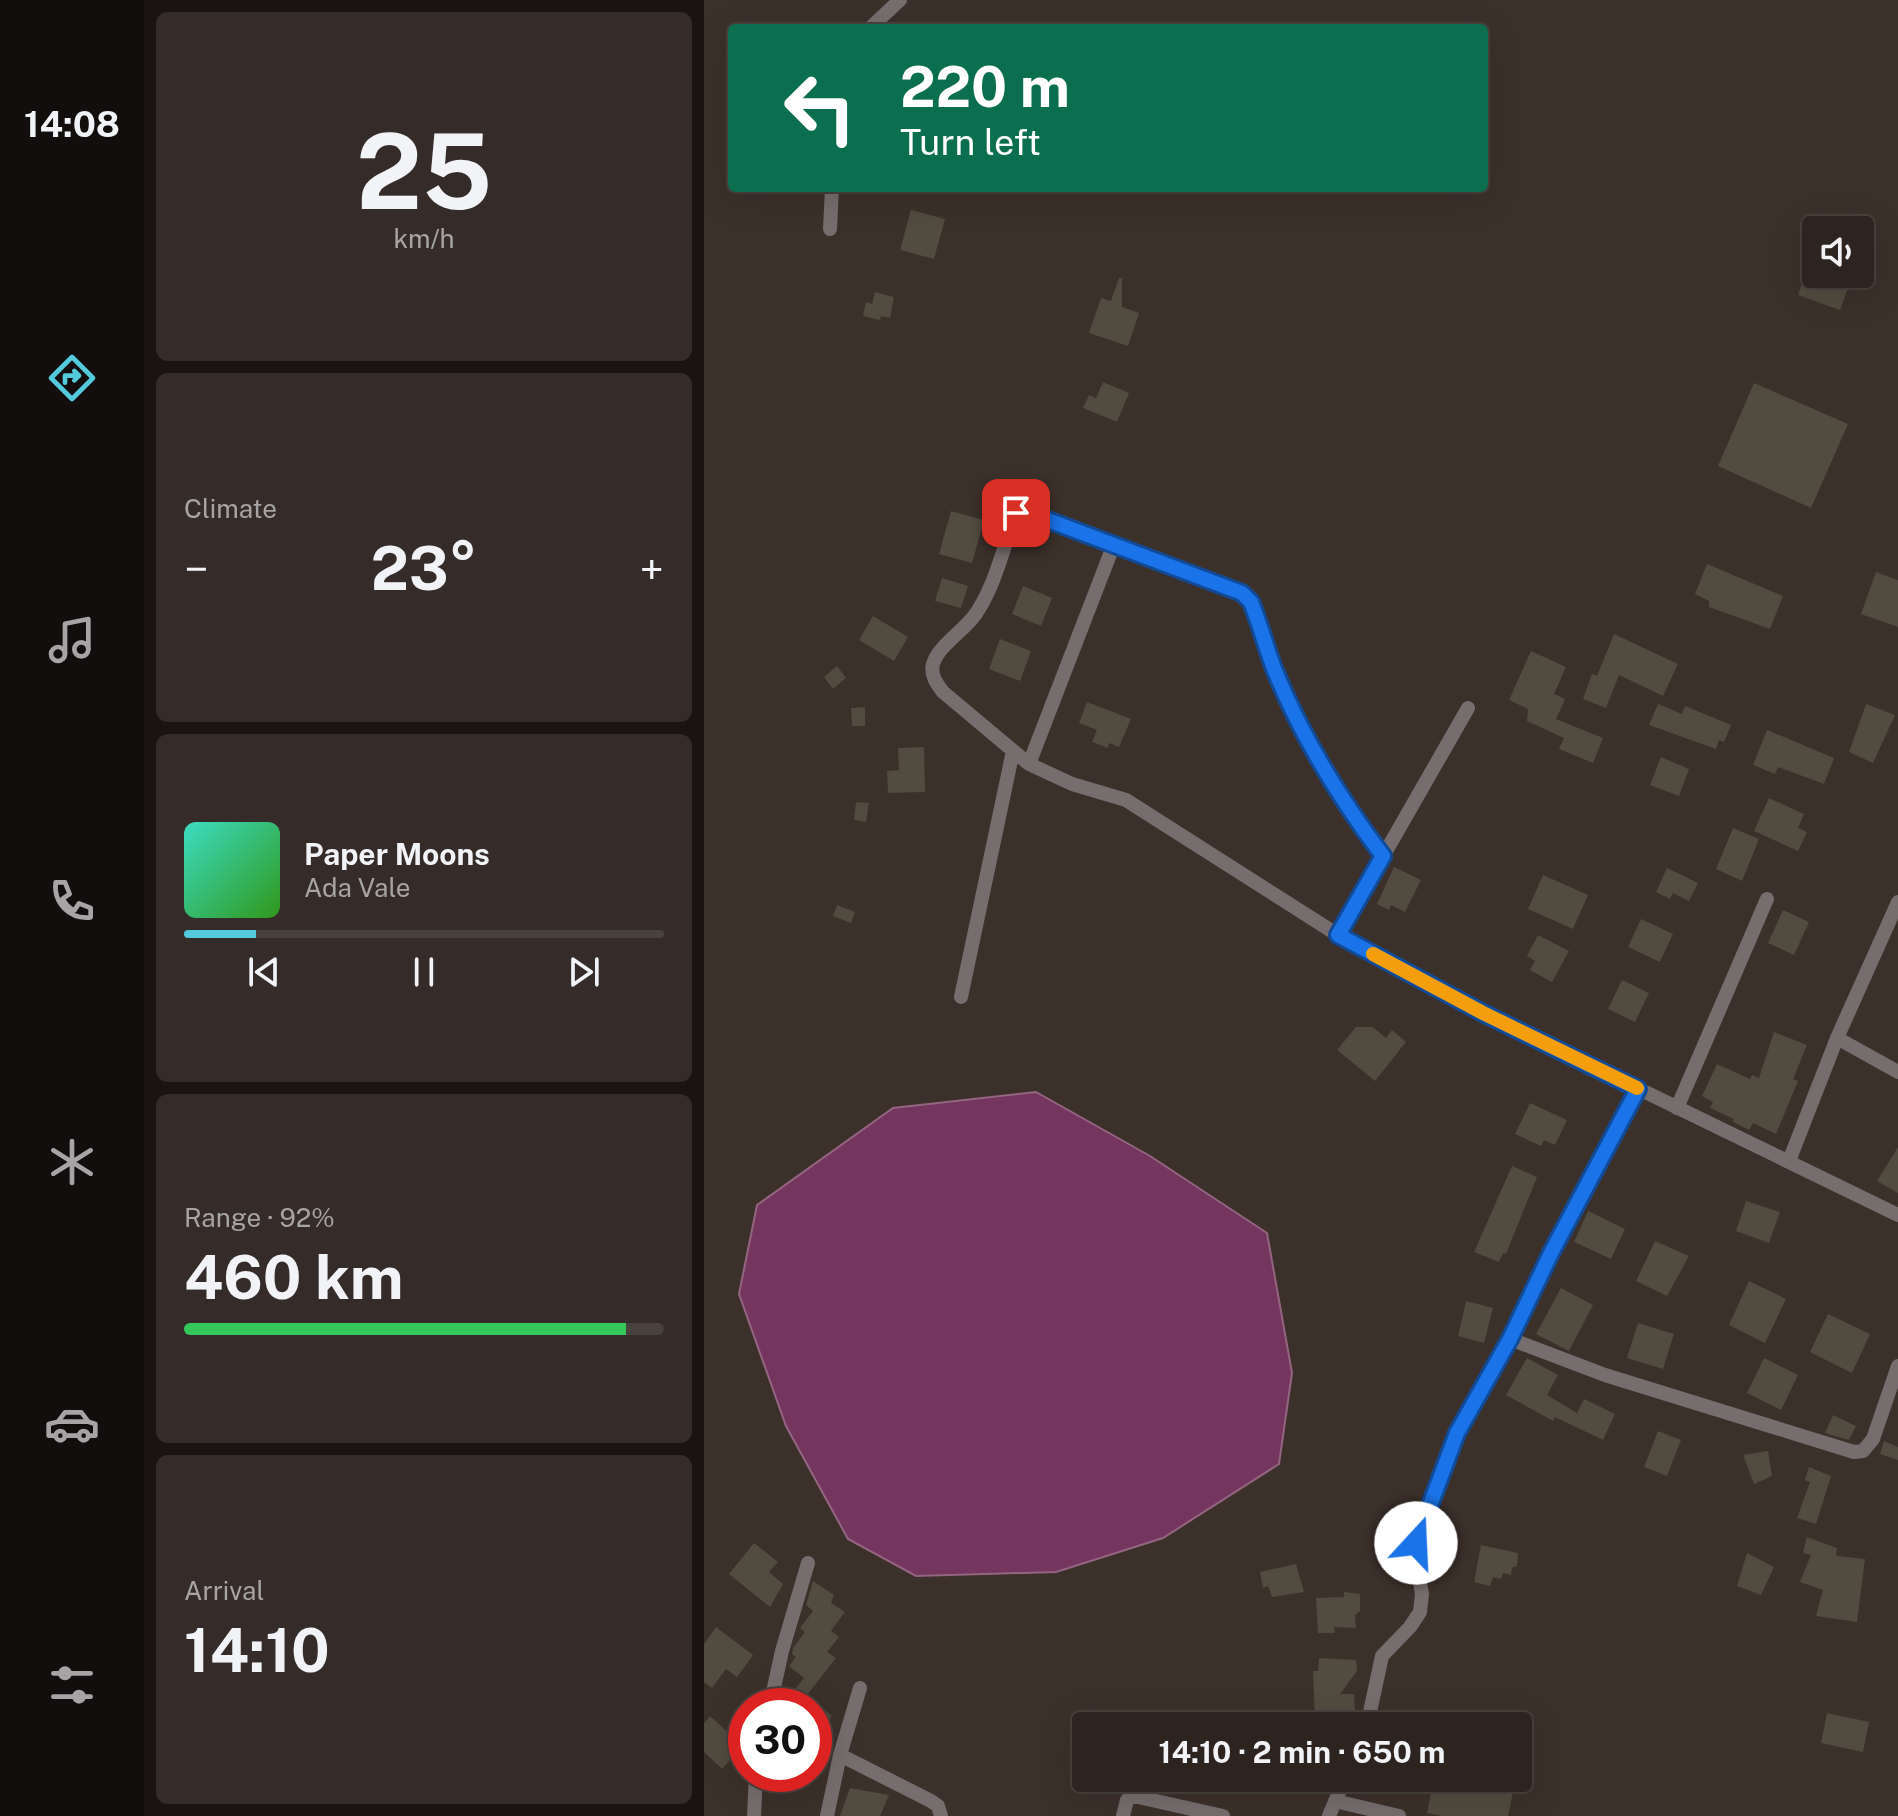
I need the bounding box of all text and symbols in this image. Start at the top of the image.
text: 220 m [900,54,1070,120]
icon: left [768,56,872,160]
text: 14:08 [24,103,120,145]
text: 25 [356,110,492,232]
text: Turn left [900,121,1041,163]
map controls [1802,216,1874,288]
button: sound [1802,216,1874,288]
text: km/h [393,223,455,254]
icon: directions [44,350,100,406]
pin [982,479,1050,547]
icon: arrive [994,491,1038,535]
text: Climate [184,493,277,524]
text: 23° [371,533,477,604]
text: − [184,543,208,595]
text: + [640,543,664,595]
icon: music [44,612,100,668]
text: Paper Moons [304,836,490,872]
text: Ada Vale [304,872,410,903]
icon: phone [44,873,100,929]
icon: previous [242,950,286,994]
icon: pause [402,950,446,994]
icon: next [562,950,606,994]
icon: climate [44,1134,100,1190]
text: Range · 92% [184,1202,335,1233]
text: 460 km [184,1242,404,1313]
icon: car [44,1396,100,1452]
position arrow [1374,1501,1458,1585]
text: Arrival [184,1575,264,1606]
text: 14:10 [184,1615,330,1686]
icon: filters [44,1657,100,1713]
speed limit sign: 30 [728,1688,832,1792]
text: 14:10 · 2 min · 650 m [1159,1734,1445,1770]

